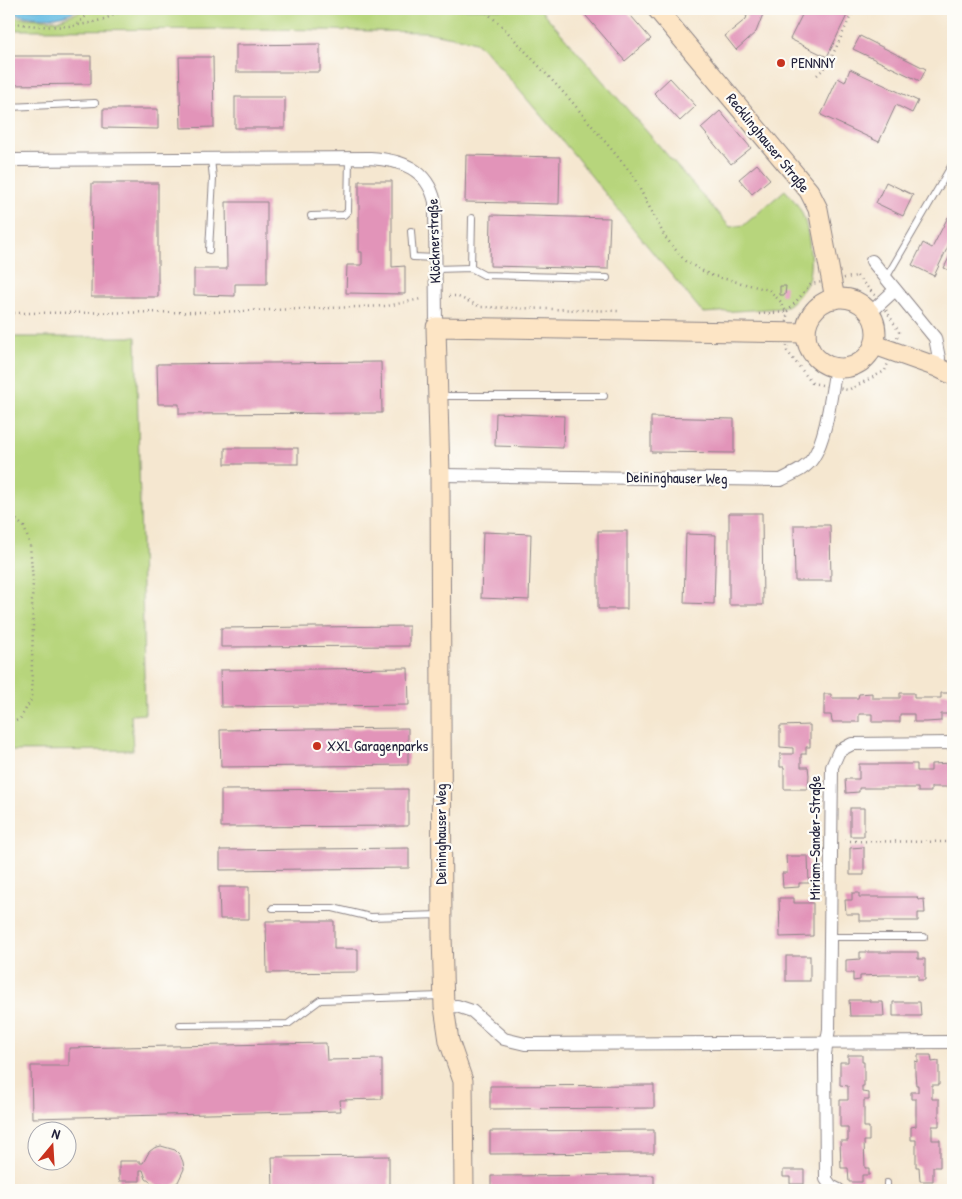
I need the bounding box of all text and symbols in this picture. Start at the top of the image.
place label: PENNNY [791,52,836,73]
marker: PENNNY [775,57,787,69]
street label: Recklinghauser Straße [722,89,815,197]
street label: Klöcknerstraße [422,198,445,284]
street label: Deininghauser Weg [626,466,728,489]
place label: XXL Garagenparks [327,735,429,756]
marker: XXL Garagenparks [311,740,323,752]
street label: Miriam-Sander-Straße [804,776,825,900]
street label: Deininghauser Weg [430,783,451,885]
north arrow [28,1122,78,1172]
text: N [50,1123,63,1144]

